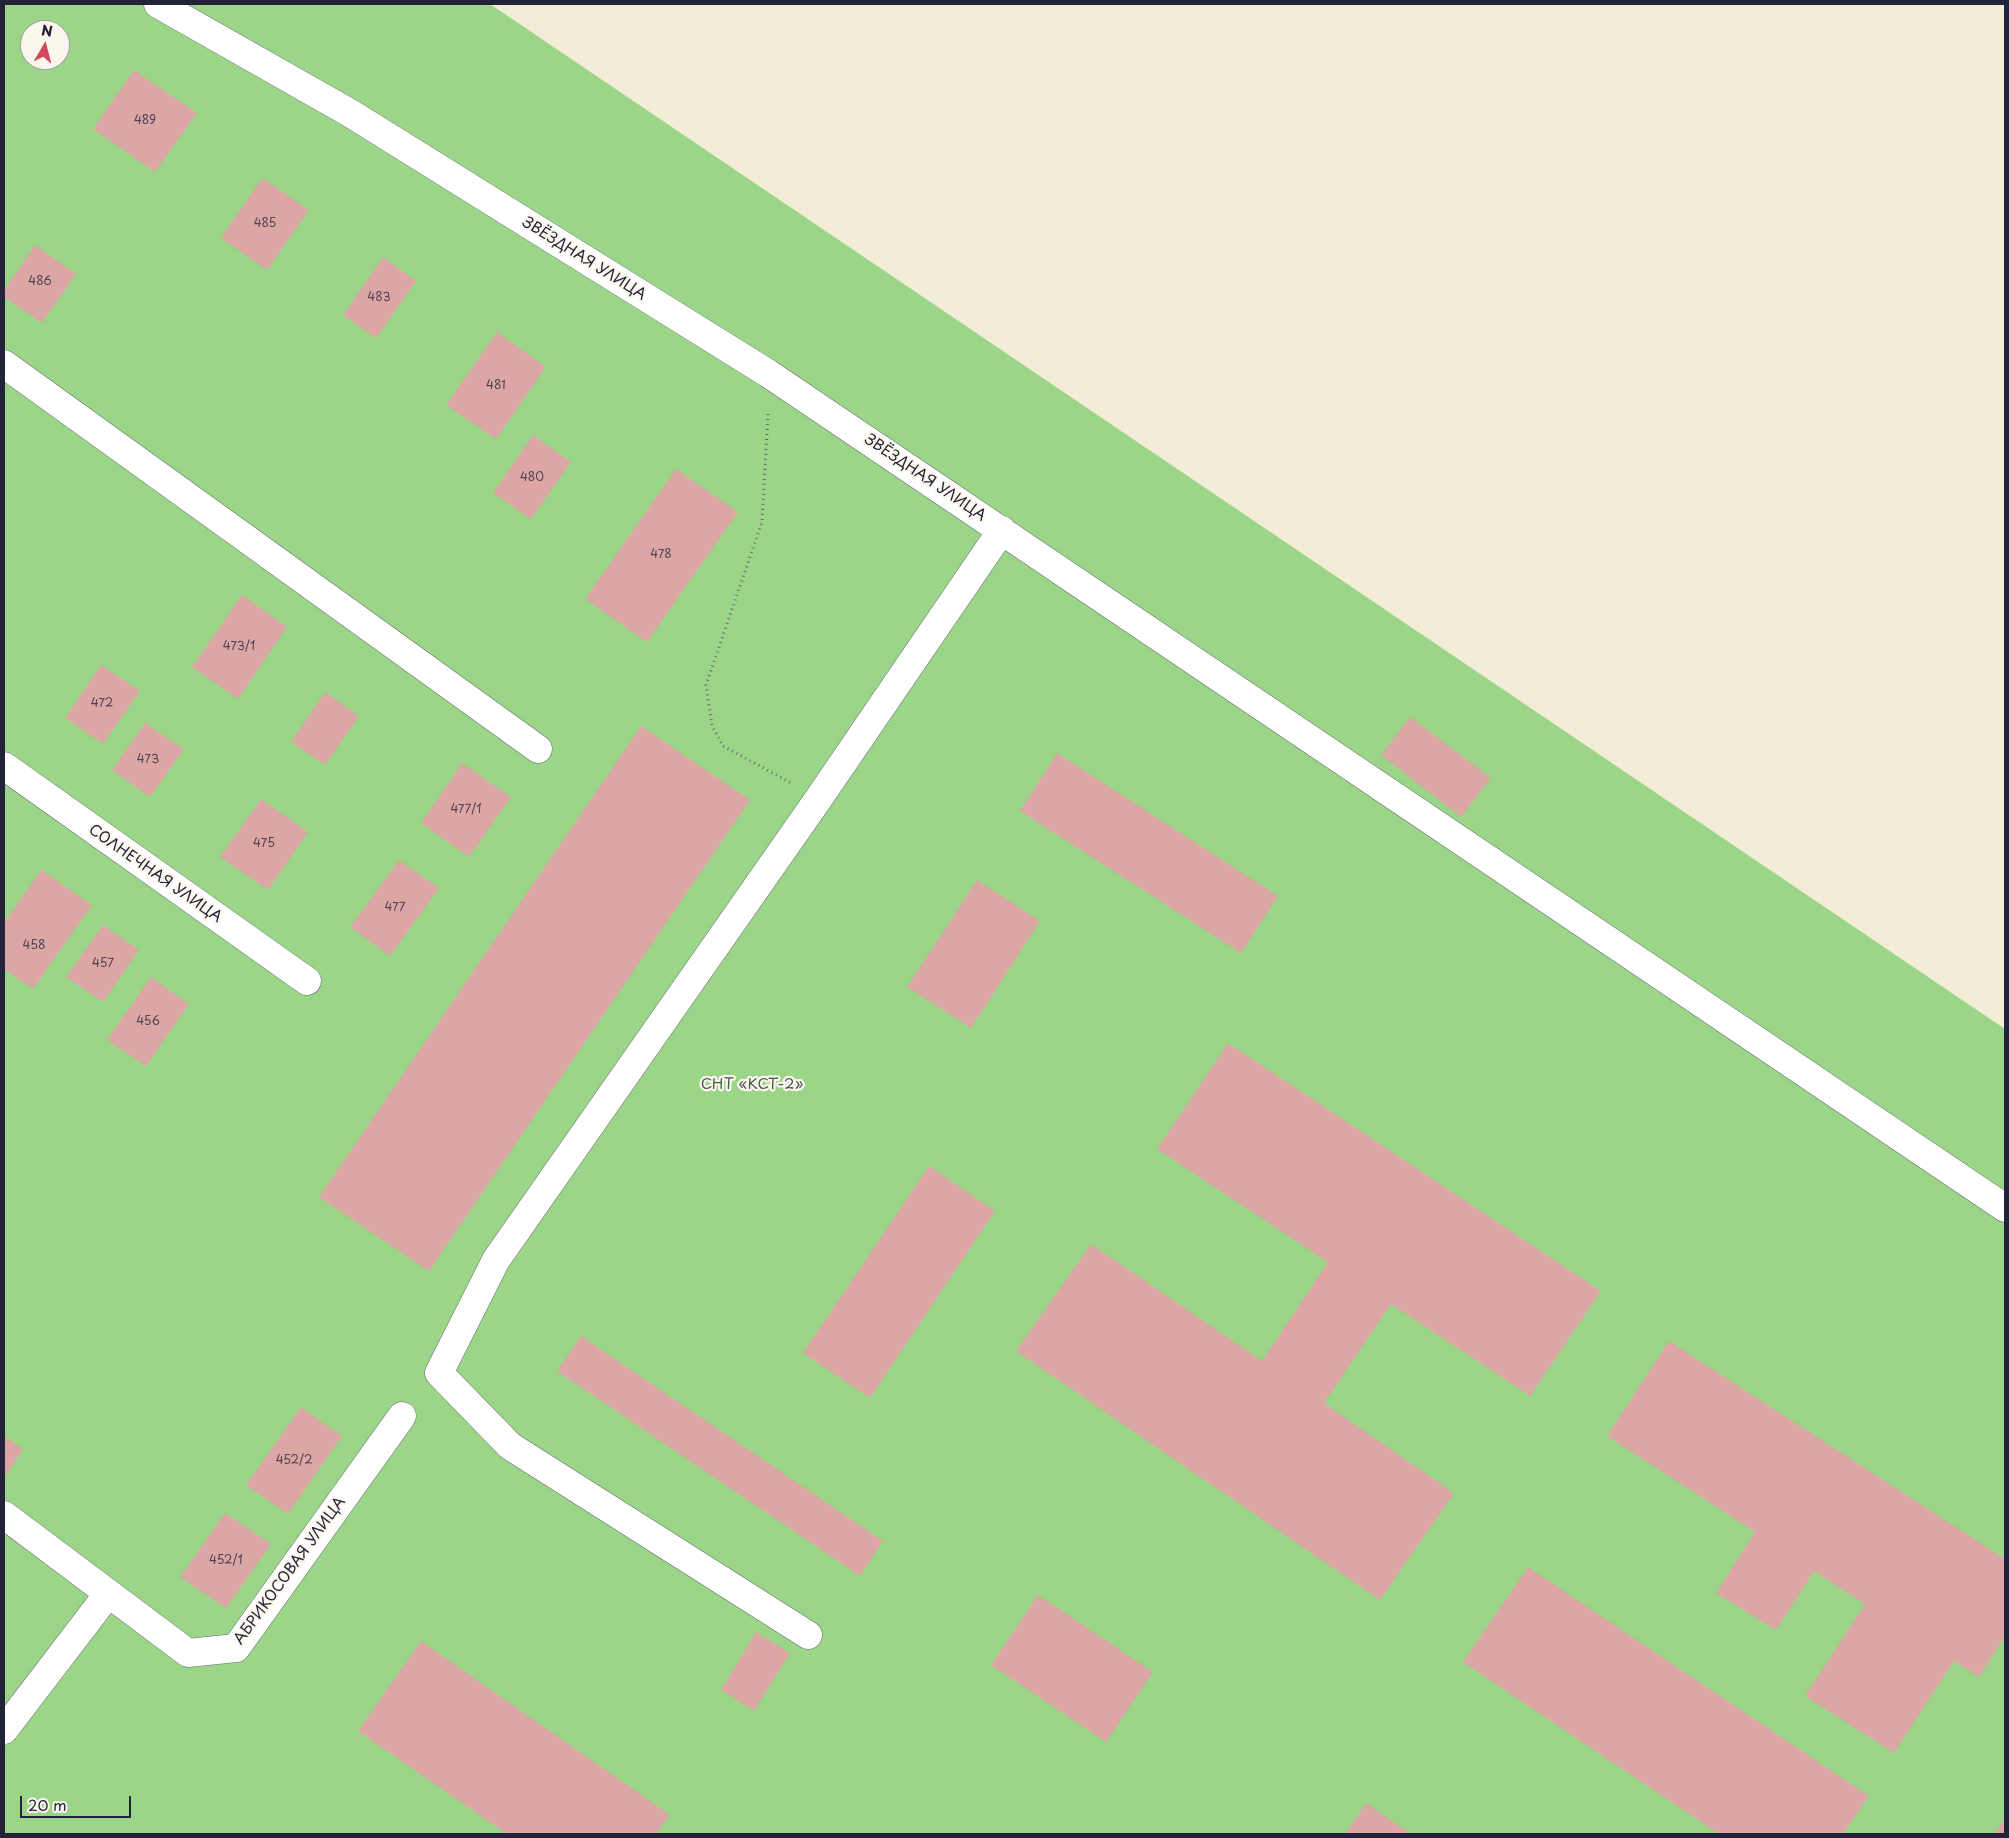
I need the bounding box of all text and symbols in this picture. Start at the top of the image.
text: N [40,19,54,42]
north arrow [20,20,70,70]
house number: 489 [134,114,156,128]
street label: ЗВЁЗДНАЯ УЛИЦА [519,214,649,304]
house number: 485 [254,217,276,231]
house number: 486 [28,275,52,289]
house number: 483 [367,291,391,305]
house number: 481 [486,379,506,393]
street label: ЗВЁЗДНАЯ УЛИЦА [861,431,989,525]
house number: 480 [520,471,544,485]
house number: 478 [650,548,672,562]
house number: 473/1 [223,640,255,654]
house number: 472 [91,697,113,711]
house number: 473 [137,753,159,767]
house number: 477/1 [450,803,482,817]
street label: СОЛНЕЧНАЯ УЛИЦА [85,821,225,927]
house number: 475 [253,837,275,851]
house number: 477 [385,901,405,915]
house number: 458 [23,939,45,953]
house number: 457 [92,957,114,971]
house number: 456 [136,1015,160,1029]
park label: СНТ «КСТ-2» [701,1076,803,1094]
house number: 452/2 [276,1454,312,1468]
street label: АБРИКОСОВАЯ УЛИЦА [230,1494,350,1648]
house number: 452/1 [209,1554,243,1568]
scale bar [22,1786,134,1818]
text: 20 m [28,1793,67,1816]

